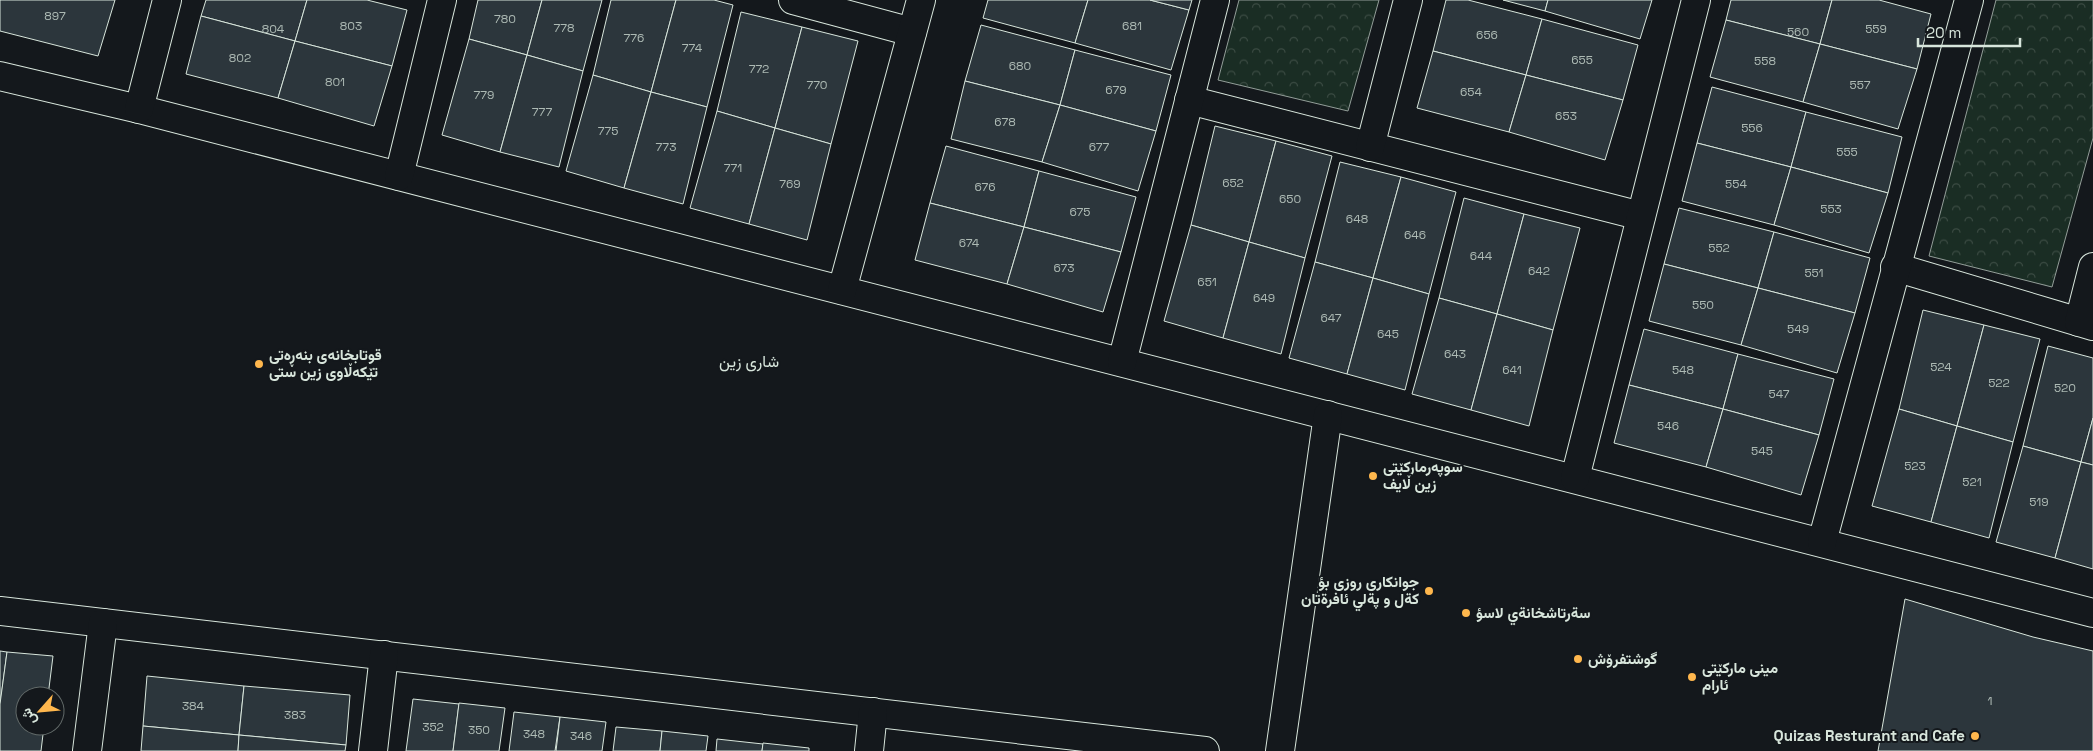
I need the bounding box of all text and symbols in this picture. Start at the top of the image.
house number: 897 [44,8,66,24]
house number: 780 [494,11,516,27]
scale bar [1918,15,2020,47]
house number: 803 [340,18,362,34]
house number: 681 [1122,18,1142,34]
house number: 778 [554,20,574,36]
house number: 804 [262,21,285,37]
house number: 559 [1865,21,1887,37]
text: 20 m [1926,23,1961,42]
house number: 560 [1787,24,1809,40]
house number: 656 [1476,27,1498,43]
house number: 776 [624,30,644,46]
house number: 774 [682,40,703,56]
house number: 802 [229,50,251,66]
house number: 655 [1571,52,1593,68]
house number: 558 [1754,53,1776,69]
house number: 680 [1009,58,1031,74]
house number: 772 [749,61,769,77]
house number: 801 [325,74,345,90]
house number: 770 [806,77,828,93]
house number: 557 [1849,77,1871,93]
house number: 679 [1105,82,1127,98]
house number: 654 [1460,84,1483,100]
house number: 779 [474,87,494,103]
house number: 777 [532,104,552,120]
house number: 653 [1555,108,1577,124]
house number: 678 [994,114,1016,130]
house number: 556 [1741,120,1763,136]
house number: 775 [598,123,618,139]
house number: 773 [656,139,676,155]
house number: 677 [1089,139,1110,155]
house number: 555 [1836,144,1858,160]
house number: 771 [724,160,742,176]
house number: 652 [1222,175,1244,191]
house number: 769 [779,176,801,192]
house number: 554 [1725,176,1747,192]
house number: 676 [974,179,996,195]
house number: 650 [1279,191,1301,207]
house number: 553 [1820,201,1842,217]
house number: 675 [1069,204,1091,220]
house number: 648 [1346,211,1368,227]
house number: 646 [1404,227,1426,243]
house number: 674 [959,235,980,251]
house number: 552 [1708,240,1730,256]
house number: 644 [1470,248,1493,264]
house number: 673 [1053,260,1075,276]
house number: 642 [1528,263,1550,279]
house number: 551 [1804,265,1824,281]
house number: 651 [1197,274,1217,290]
house number: 649 [1253,290,1275,306]
house number: 550 [1692,297,1714,313]
house number: 647 [1320,310,1342,326]
house number: 549 [1787,321,1809,337]
house number: 645 [1377,326,1399,342]
place label: قوتابخانەی بنەڕەتی تێکەڵاوی زین ستی [269,345,382,381]
house number: 643 [1444,346,1466,362]
district label: شاری زین [719,351,779,372]
marker: قوتابخانەی بنەڕەتی تێکەڵاوی زین ستی [253,358,265,370]
house number: 524 [1930,359,1952,375]
house number: 641 [1502,362,1522,378]
house number: 548 [1672,362,1694,378]
house number: 522 [1988,375,2010,391]
house number: 520 [2054,380,2076,396]
house number: 547 [1768,386,1790,402]
house number: 546 [1657,418,1679,434]
house number: 545 [1751,443,1773,459]
place label: سوپەرماركێتی زین ڵایف [1383,457,1463,493]
house number: 523 [1904,458,1926,474]
marker: سوپەرماركێتی زین ڵایف [1367,470,1379,482]
house number: 521 [1962,474,1982,490]
house number: 519 [2029,494,2049,510]
place label: جوانكارى روزى بؤ كةل و پةلي ئافرةتان [1301,572,1419,612]
marker: جوانكارى روزى بؤ كةل و پةلي ئافرةتان [1423,585,1435,597]
place label: سةرتاشخانةي لاسؤ [1476,603,1591,626]
marker: سةرتاشخانةي لاسؤ [1460,607,1472,619]
place label: گوشتفرۆش [1588,649,1658,668]
marker: گوشتفرۆش [1572,653,1584,665]
place label: مينی ماركێتی ئارام [1702,658,1778,695]
marker: مينی ماركێتی ئارام [1686,671,1698,683]
north arrow [15,686,65,736]
house number: 1 [1987,693,1993,709]
house number: 384 [182,698,205,714]
text: ش [16,705,40,728]
house number: 383 [284,707,306,723]
house number: 352 [422,719,444,735]
house number: 350 [468,722,490,738]
house number: 348 [523,726,545,742]
place label: Quizas Resturant and Cafe [1774,726,1965,745]
house number: 346 [570,728,592,744]
marker: Quizas Resturant and Cafe [1969,730,1981,742]

